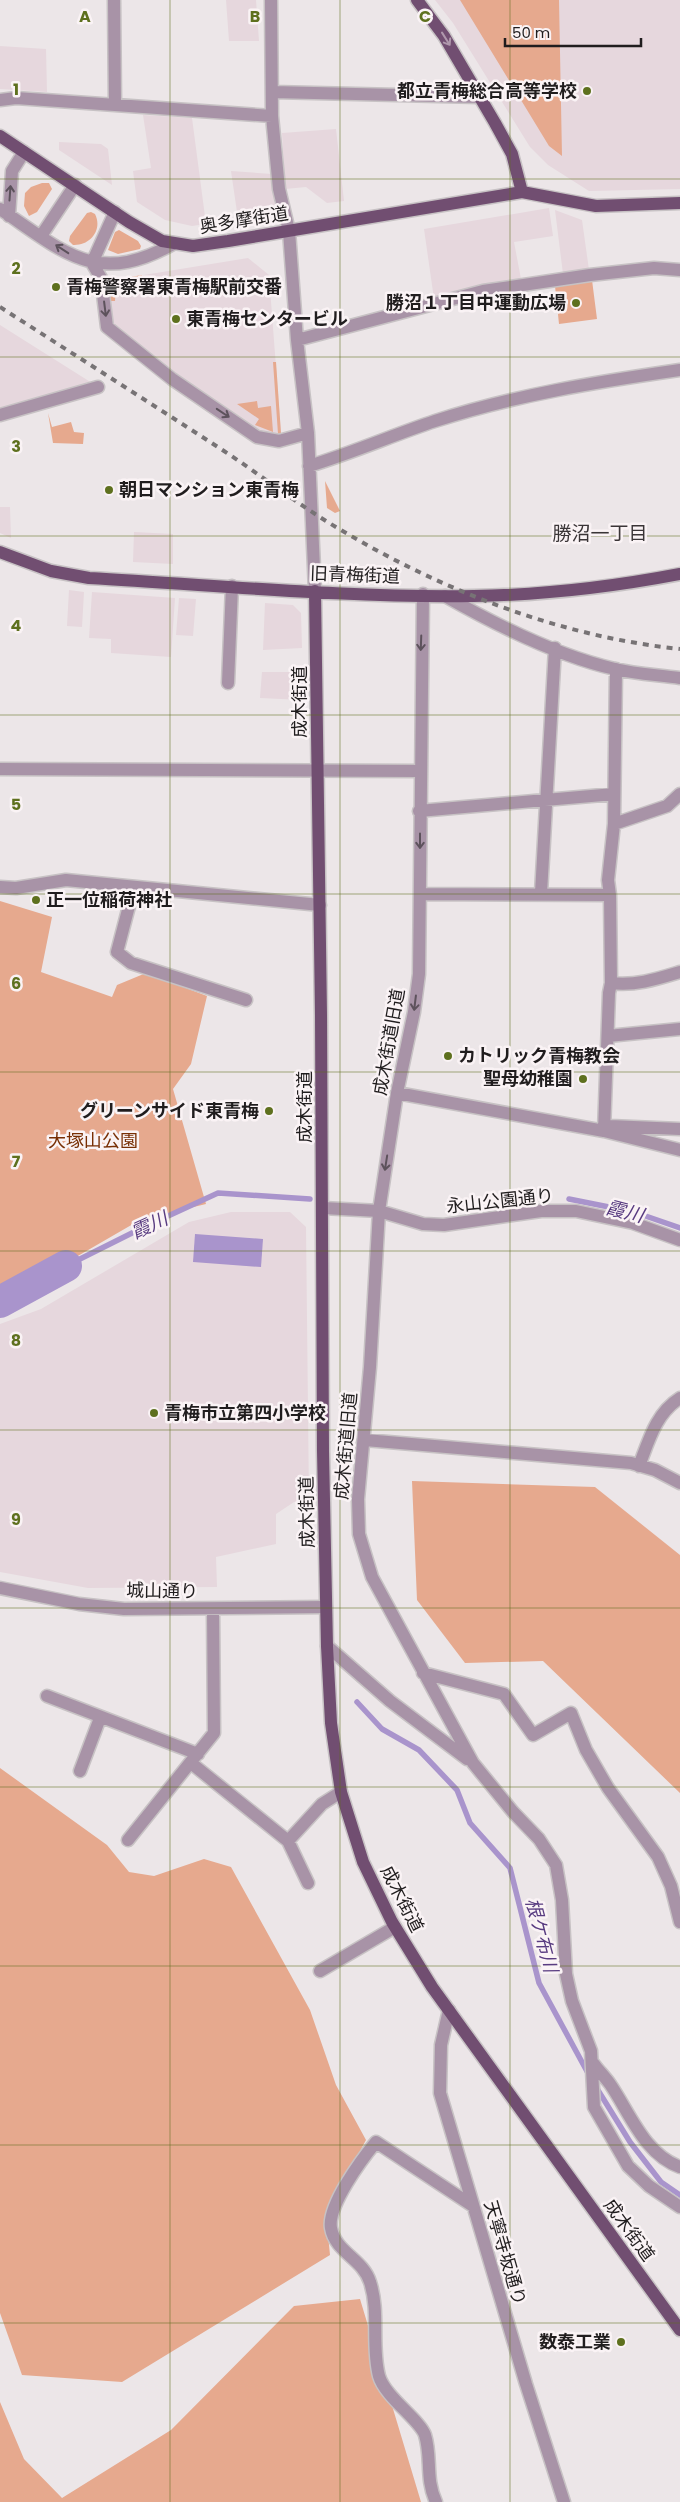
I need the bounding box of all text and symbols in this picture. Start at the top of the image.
text: A [79,5,91,28]
text: B [250,5,260,28]
text: C [419,5,431,28]
scale bar [505,15,641,47]
text: 50 m [512,22,550,43]
one-way arrow [442,32,452,46]
text: 1 [13,78,19,101]
place label: 都立青梅総合高等学校 [397,78,577,103]
marker: 都立青梅総合高等学校 [581,85,593,97]
one-way arrow [5,186,14,202]
street label: 奥多摩街道 [198,200,290,239]
one-way arrow [55,244,69,254]
text: 2 [11,257,21,280]
place label: 青梅警察署東青梅駅前交番 [66,274,282,299]
marker: 青梅警察署東青梅駅前交番 [50,281,62,293]
place label: 勝沼１丁目中運動広場 [386,290,566,315]
marker: 勝沼１丁目中運動広場 [570,297,582,309]
one-way arrow [100,301,110,317]
place label: 東青梅センタービル [186,306,348,331]
marker: 東青梅センタービル [170,313,182,325]
one-way arrow [215,408,229,418]
text: 3 [11,435,21,458]
place label: 朝日マンション東青梅 [119,477,299,502]
marker: 朝日マンション東青梅 [103,484,115,496]
district label: 勝沼一丁目 [552,520,648,547]
street label: 旧青梅街道 [310,560,400,589]
text: 4 [11,614,22,637]
one-way arrow [416,634,426,651]
street label: 成木街道 [287,666,312,738]
text: 5 [11,793,21,816]
one-way arrow [415,832,425,848]
place label: 正一位稲荷神社 [46,887,172,912]
marker: 正一位稲荷神社 [30,894,42,906]
text: 6 [11,972,21,995]
street label: 成木街道旧道 [367,987,410,1097]
one-way arrow [410,995,420,1011]
place label: カトリック青梅教会 [458,1043,620,1068]
marker: カトリック青梅教会 [442,1050,454,1062]
place label: 聖母幼稚園 [483,1066,573,1091]
street label: 成木街道 [292,1071,317,1143]
marker: 聖母幼稚園 [577,1073,589,1085]
place label: グリーンサイド東青梅 [80,1098,259,1123]
marker: グリーンサイド東青梅 [263,1105,275,1117]
park label: 大塚山公園 [48,1128,138,1153]
text: 7 [12,1150,21,1173]
one-way arrow [381,1154,391,1170]
street label: 永山公園通り [445,1182,555,1219]
water label: 霞川 [603,1194,649,1230]
water label: 霞川 [126,1204,174,1246]
text: 8 [11,1329,21,1352]
street label: 成木街道旧道 [328,1391,363,1501]
place label: 青梅市立第四小学校 [164,1400,326,1425]
marker: 青梅市立第四小学校 [148,1407,160,1419]
street label: 成木街道 [293,1476,320,1548]
text: 9 [11,1508,21,1531]
street label: 城山通り [126,1577,198,1604]
street label: 成木街道 [375,1861,430,1937]
water label: 根ケ布川 [519,1895,565,1977]
street label: 成木街道 [598,2193,661,2266]
street label: 天寧寺坂通り [479,2198,532,2308]
place label: 数泰工業 [539,2329,611,2354]
marker: 数泰工業 [615,2336,627,2348]

